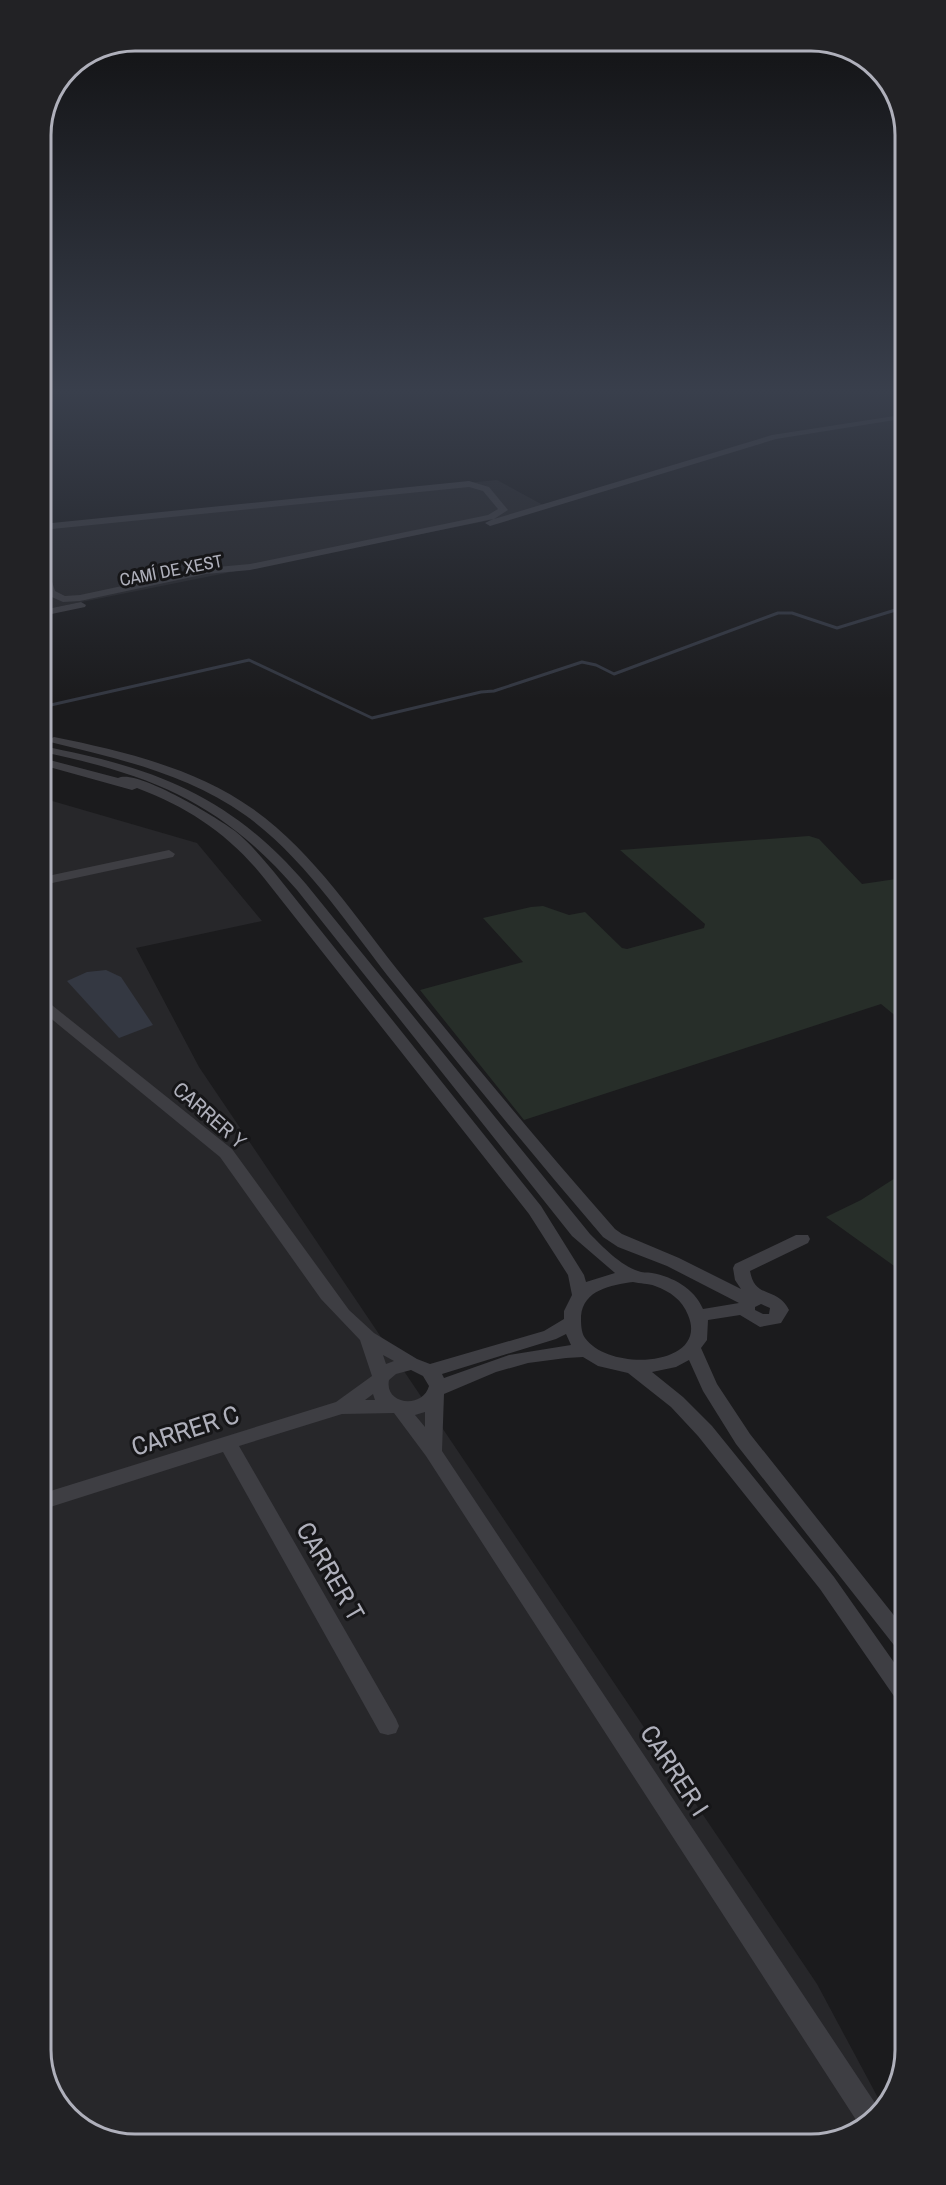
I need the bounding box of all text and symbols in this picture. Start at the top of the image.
street label: CAMÍ DE XEST [117,548,225,592]
street label: CARRER Y [167,1075,253,1155]
street label: CARRER C [127,1396,243,1464]
street label: CARRER T [289,1515,373,1627]
street label: CARRER I [633,1718,717,1822]

